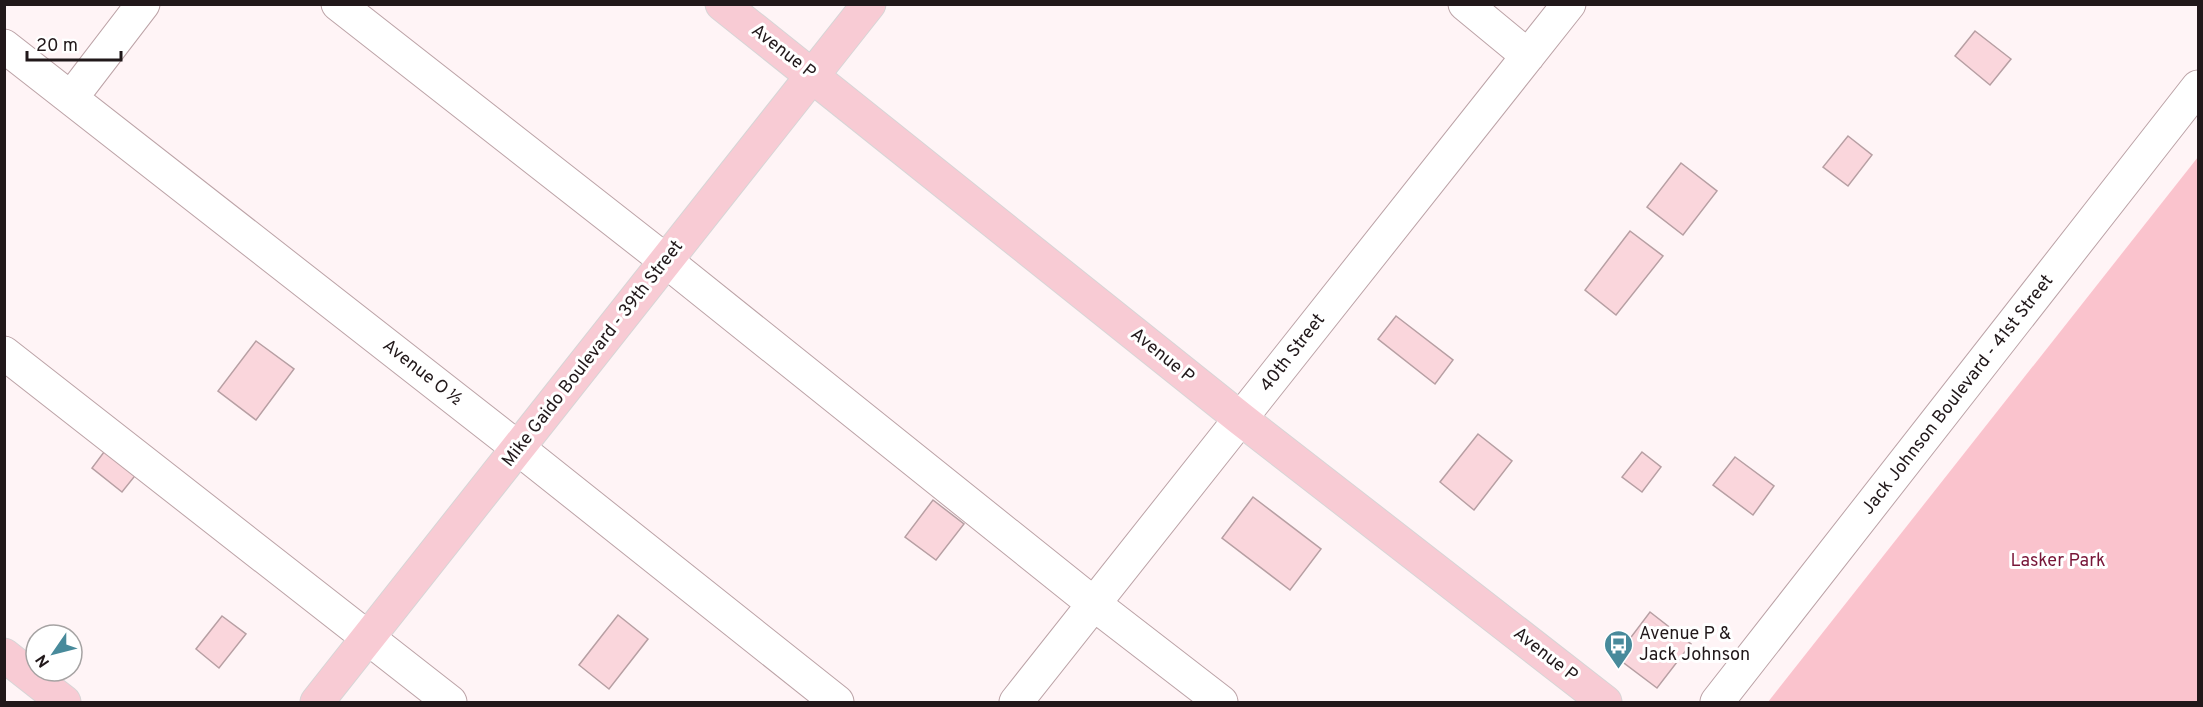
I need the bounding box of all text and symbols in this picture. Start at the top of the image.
street label: Avenue P [746,20,820,84]
scale bar [27,24,122,62]
text: 20 m [36,35,78,58]
street label: Mike Gaido Boulevard - 39th Street [497,236,689,472]
street label: Jack Johnson Boulevard - 41st Street [1857,270,2059,520]
street label: 40th Street [1255,309,1331,397]
street label: Avenue P [1125,323,1199,389]
street label: Avenue O ½ [378,335,466,411]
park label: Lasker Park [2010,550,2106,573]
north arrow [24,623,84,683]
street label: Avenue P [1508,623,1582,687]
place label: Avenue P & Jack Johnson [1639,623,1750,667]
bus stop icon: Avenue P & Jack Johnson [1602,628,1634,670]
text: N [32,650,55,671]

